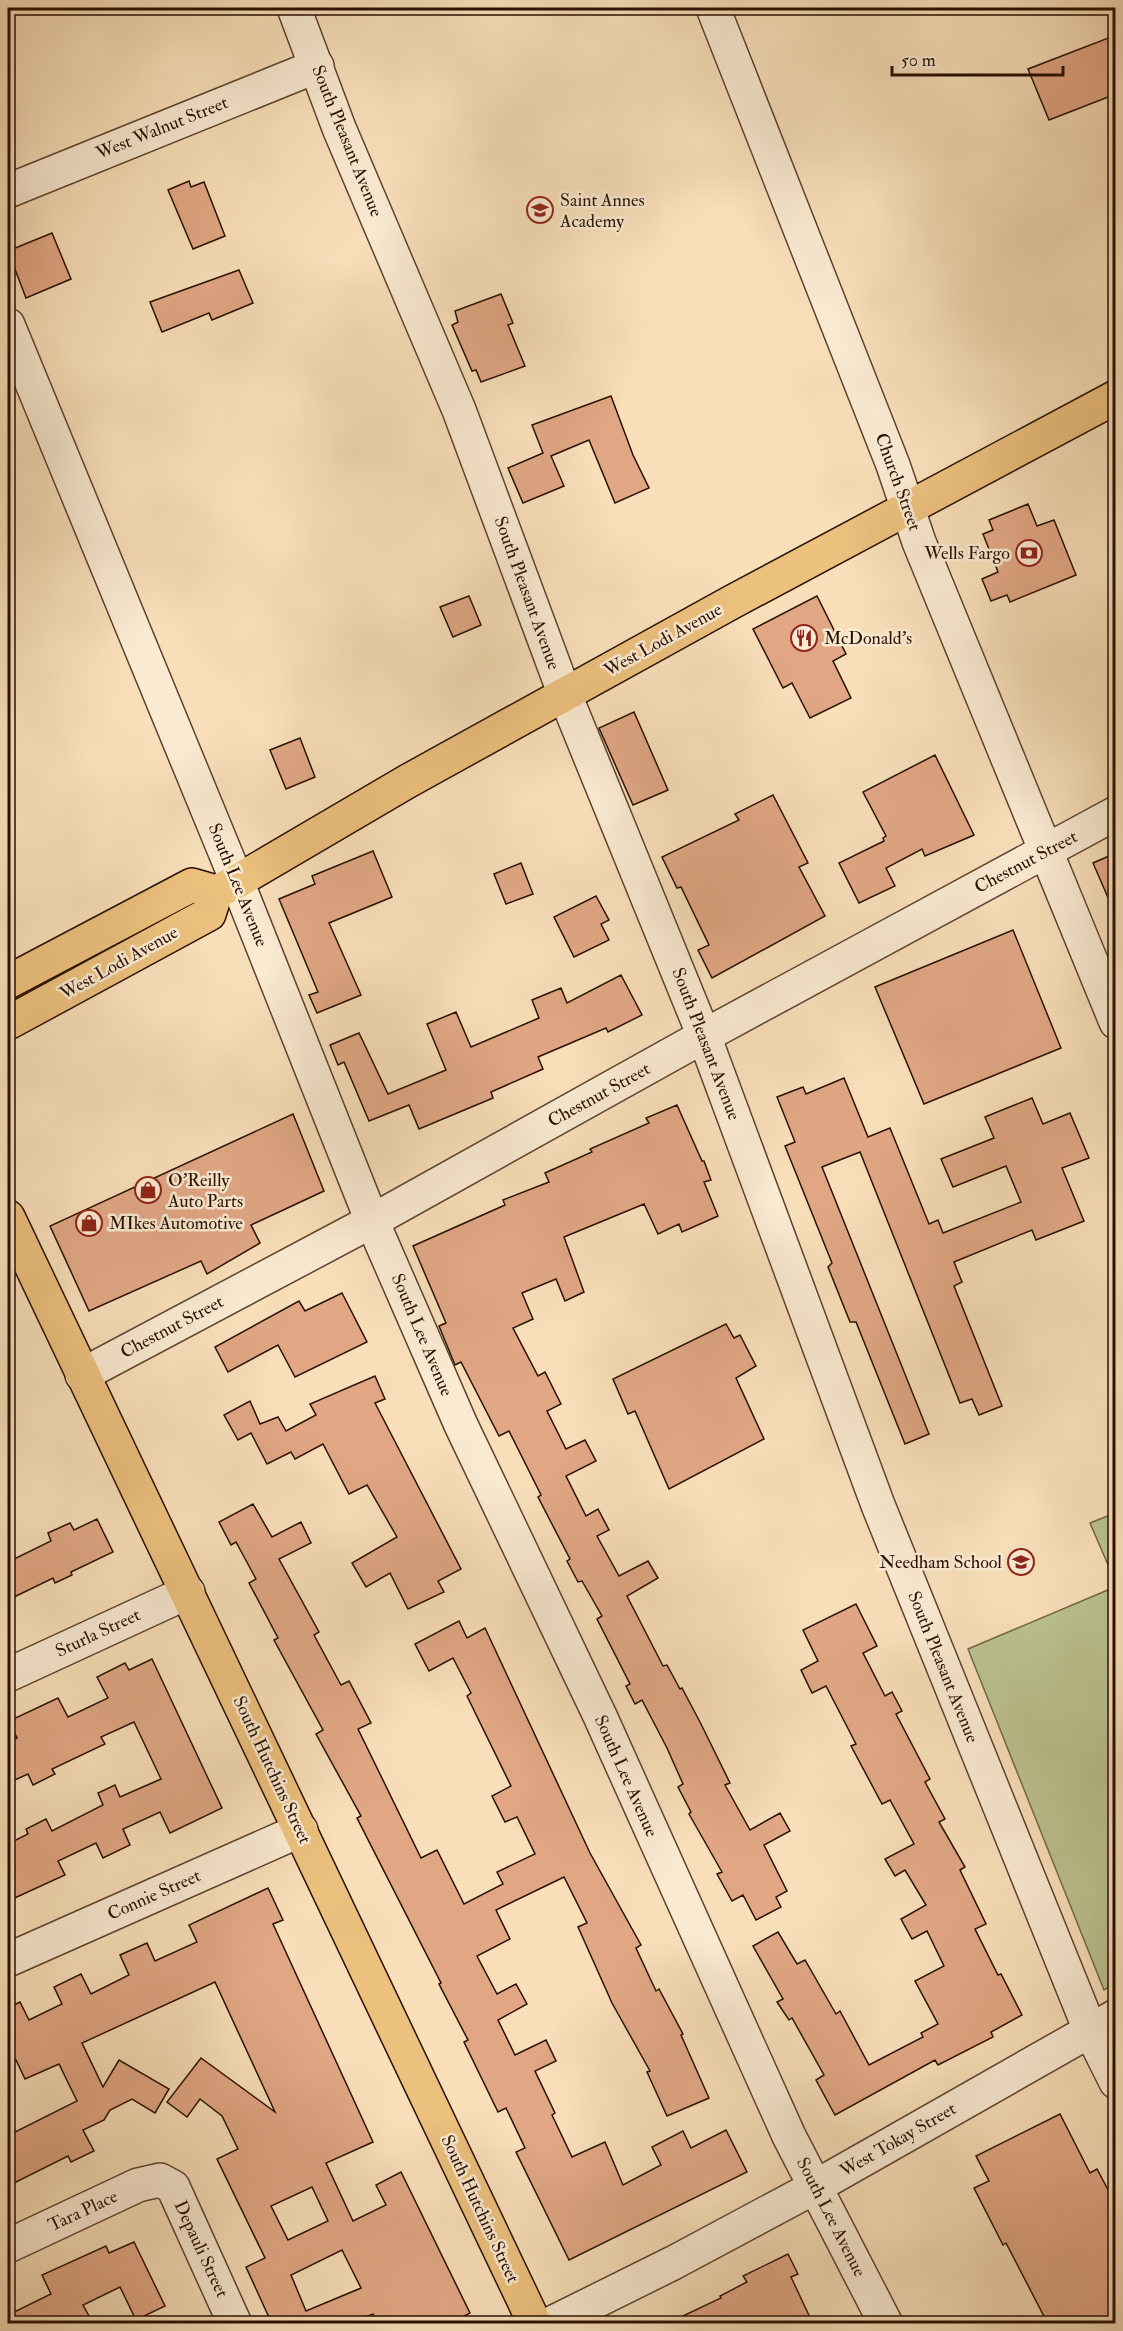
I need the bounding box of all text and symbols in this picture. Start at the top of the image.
scale bar [892,39,1063,77]
text: 50 m [901,49,936,72]
street label: South Pleasant Avenue [306,62,388,221]
street label: West Walnut Street [92,91,231,165]
place label: Saint Annes Academy [559,189,645,233]
school or university icon: Saint Annes Academy [525,195,555,225]
street label: Church Street [870,430,926,534]
street label: South Pleasant Avenue [489,513,566,673]
bank icon: Wells Fargo [1014,538,1044,568]
place label: Wells Fargo [923,542,1010,565]
street label: West Lodi Avenue [599,598,726,682]
restaurant icon: McDonald's [789,623,819,653]
place label: McDonald's [824,627,912,650]
street label: South Lee Avenue [203,820,273,950]
street label: Chestnut Street [970,825,1082,899]
street label: West Lodi Avenue [55,921,182,1005]
street label: South Pleasant Avenue [666,964,746,1124]
street label: Chestnut Street [544,1057,654,1133]
place label: O'Reilly Auto Parts [167,1169,243,1213]
shop icon: O'Reilly Auto Parts [133,1175,163,1205]
shop icon: MIkes Automotive [74,1208,104,1238]
place label: MIkes Automotive [109,1212,243,1235]
street label: South Lee Avenue [386,1270,458,1400]
street label: Chestnut Street [116,1290,228,1364]
school or university icon: Needham School [1006,1547,1036,1577]
place label: Needham School [879,1551,1002,1574]
street label: South Pleasant Avenue [902,1588,984,1747]
street label: Sturla Street [52,1603,144,1663]
street label: South Hutchins Street [228,1692,316,1848]
street label: South Lee Avenue [589,1711,663,1841]
street label: Connie Street [104,1864,204,1926]
street label: West Tokay Street [835,2097,960,2183]
street label: South Hutchins Street [436,2131,524,2287]
street label: South Lee Avenue [791,2153,871,2281]
street label: Tara Place [45,2185,122,2237]
street label: Depauli Street [168,2197,234,2301]

